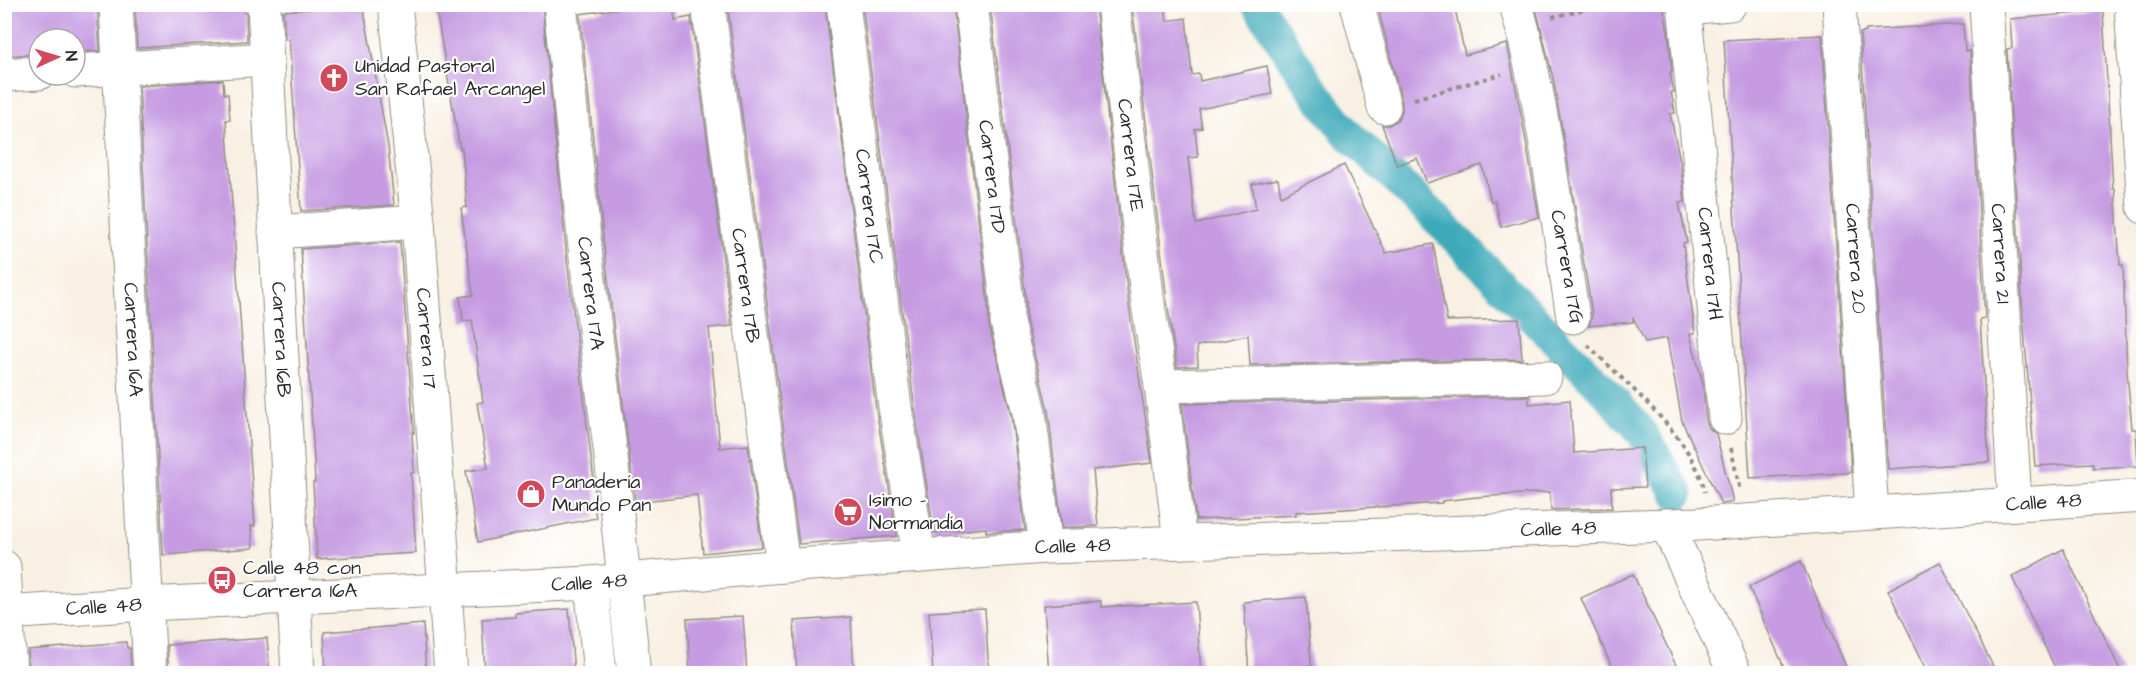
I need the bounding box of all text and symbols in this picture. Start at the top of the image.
north arrow [27,27,87,87]
text: N [60,50,82,62]
place label: Unidad Pastoral San Rafael Arcangel [355,52,545,104]
church icon: Unidad Pastoral San Rafael Arcangel [318,62,350,94]
street label: Carrera 17E [1110,97,1151,213]
street label: Carrera 17D [971,118,1013,235]
street label: Carrera 17C [848,147,890,265]
street label: Carrera 20 [1838,202,1873,315]
street label: Carrera 21 [1984,203,2017,305]
street label: Carrera 17H [1690,206,1729,322]
street label: Carrera 17G [1543,208,1591,326]
street label: Carrera 17B [724,226,767,345]
street label: Carrera 17A [570,235,612,352]
street label: Carrera 16B [264,281,298,398]
street label: Carrera 16A [116,282,150,398]
street label: Carrera 17 [409,287,444,390]
place label: Panadería Mundo Pan [552,468,651,519]
shop icon: Panadería Mundo Pan [515,478,547,510]
place label: Isimo - Normandía [869,486,963,537]
street label: Calle 48 [2005,486,2083,519]
supermarket icon: Isimo - Normandía [832,496,864,528]
street label: Calle 48 [1520,514,1597,544]
street label: Calle 48 [1034,531,1111,562]
place label: Calle 48 con Carrera 16A [243,554,361,605]
bus stop icon: Calle 48 con Carrera 16A [206,564,238,596]
street label: Calle 48 [551,566,628,599]
street label: Calle 48 [65,590,143,623]

